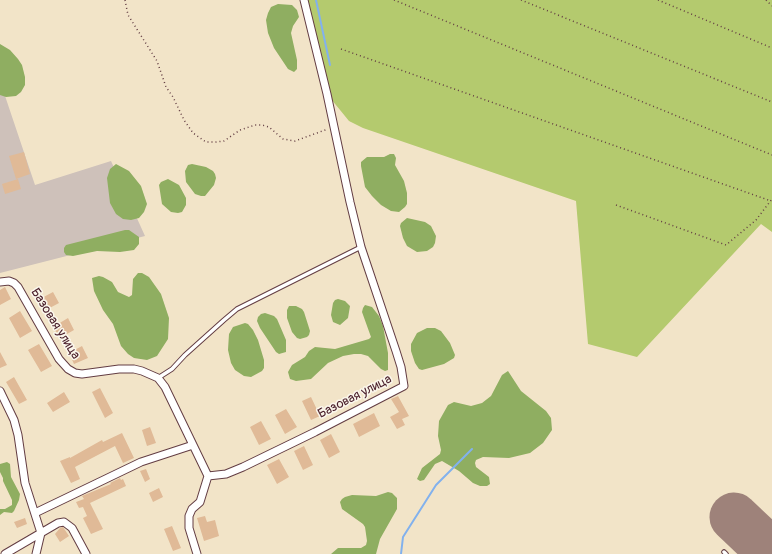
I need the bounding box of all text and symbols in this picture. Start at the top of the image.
street label: Базовая улица [27,286,83,362]
street label: Базовая улица [315,372,395,422]

